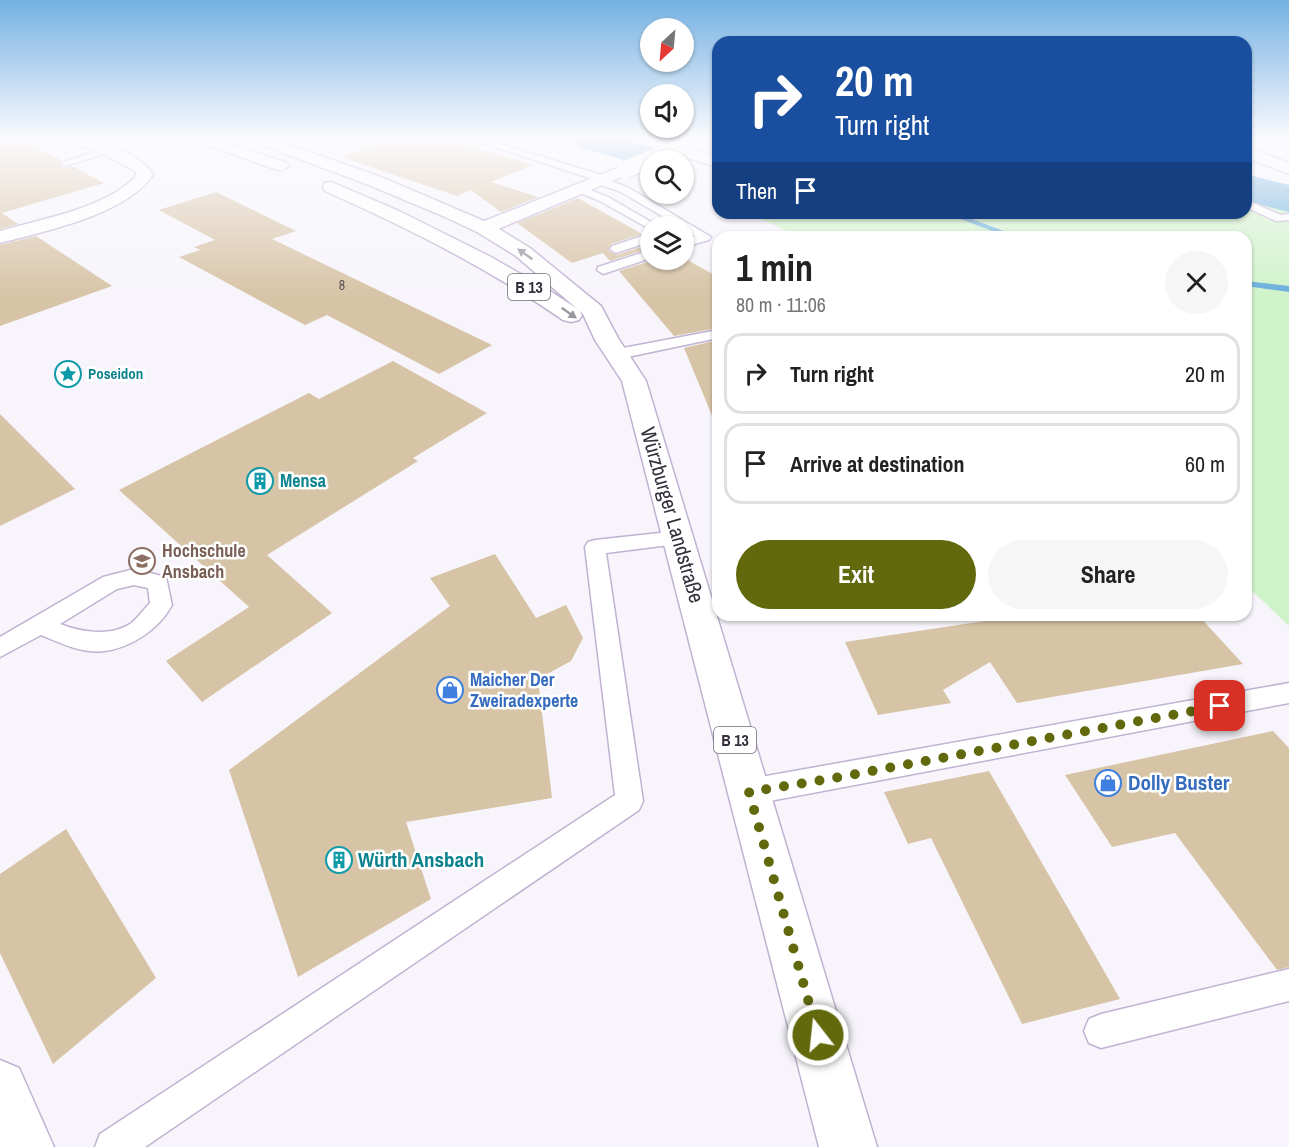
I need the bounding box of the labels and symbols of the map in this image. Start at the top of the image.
north arrow [640,18,694,72]
one-way arrow [517,248,533,260]
road number: B 13 [508,274,550,300]
house number: 8 [339,276,345,294]
one-way arrow [560,307,576,319]
place icon: Poseidon [53,359,83,389]
place label: Poseidon [88,363,143,384]
street label: Würzburger Landstraße [634,424,711,606]
building icon: Mensa [245,466,275,496]
place label: Mensa [280,468,327,493]
place label: Hochschule Ansbach [162,538,246,584]
school or university icon: Hochschule Ansbach [127,546,157,576]
place label: Maicher Der Zweiradexperte [470,667,578,713]
shop icon: Maicher Der Zweiradexperte [435,675,465,705]
pin [1194,680,1245,731]
road number: B 13 [714,727,756,753]
shop icon: Dolly Buster [1093,768,1123,798]
place label: Dolly Buster [1128,768,1230,797]
building icon: Würth Ansbach [324,845,354,875]
place label: Würth Ansbach [358,845,484,874]
position arrow [786,1003,850,1067]

